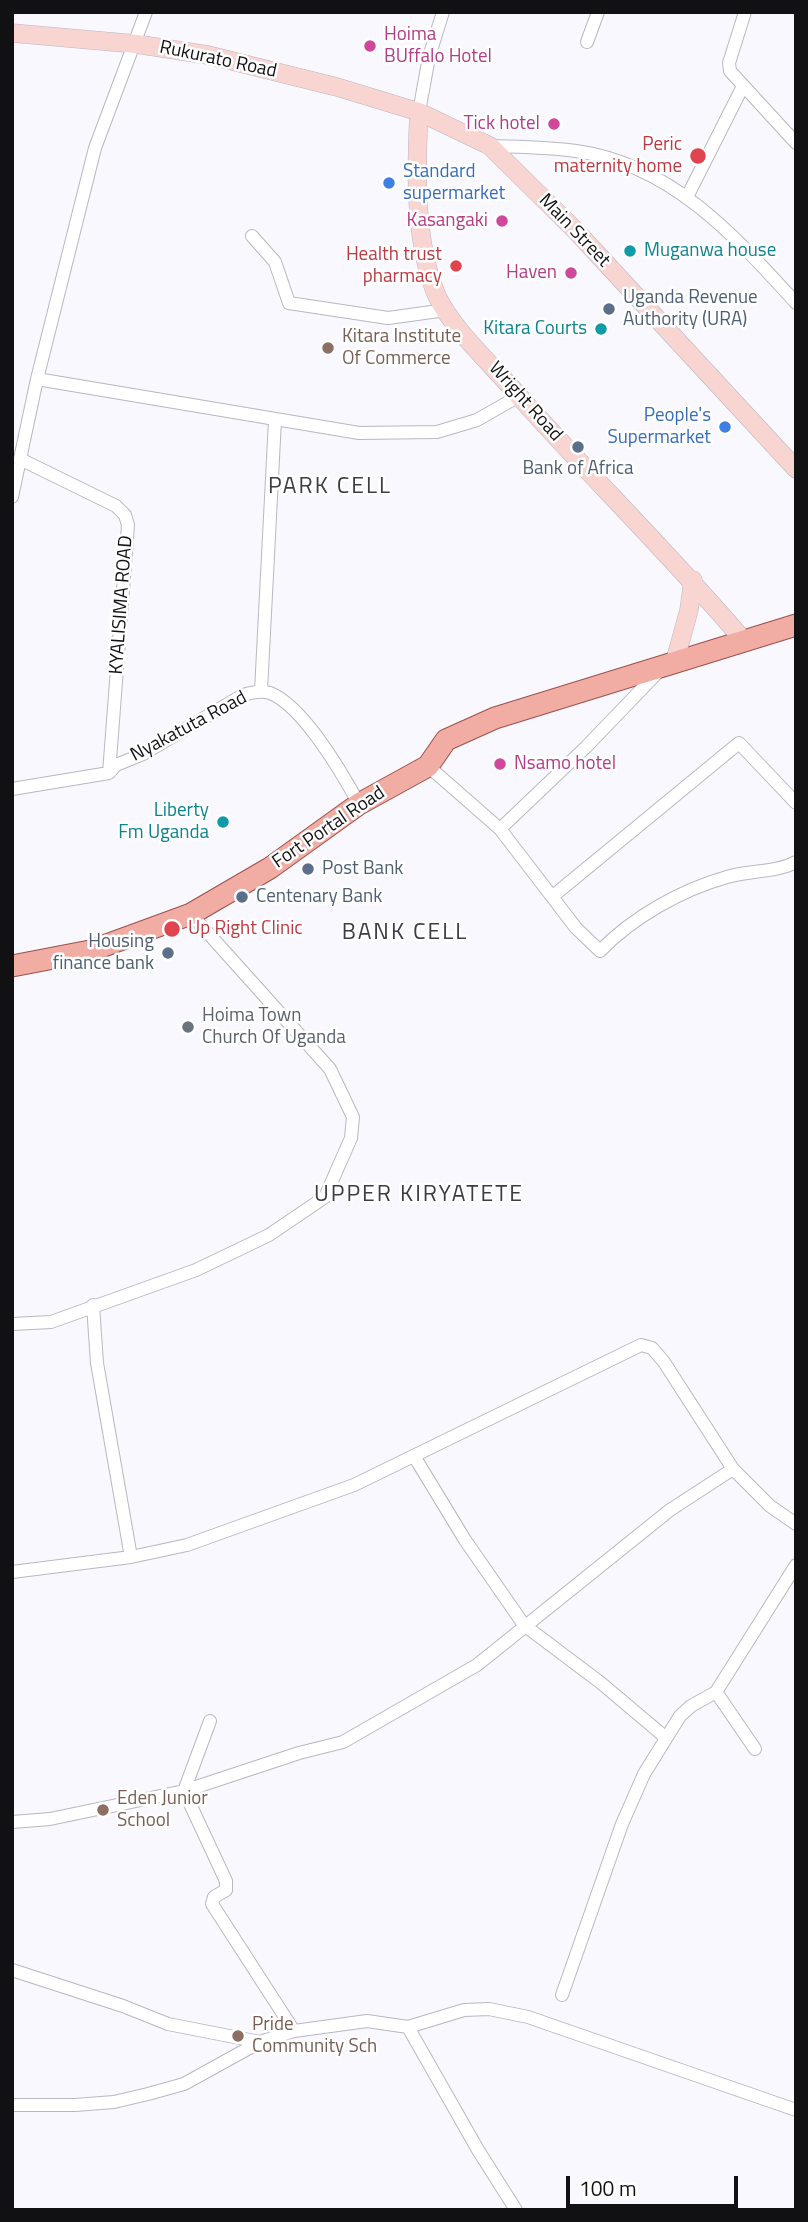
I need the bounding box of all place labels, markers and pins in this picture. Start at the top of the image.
place label: Hoima BUffalo Hotel [384,24,492,68]
marker: Hoima BUffalo Hotel [362,38,378,54]
place label: Tick hotel [463,113,540,135]
marker: Tick hotel [546,116,562,132]
place label: Peric maternity home [554,134,682,178]
marker: Peric maternity home [688,146,708,166]
place label: Standard supermarket [403,161,505,205]
marker: Standard supermarket [381,175,397,191]
place label: Kasangaki [407,210,488,232]
marker: Kasangaki [494,213,510,229]
place label: Muganwa house [644,240,776,262]
marker: Muganwa house [622,243,638,259]
place label: Health trust pharmacy [346,244,442,288]
marker: Health trust pharmacy [448,258,464,274]
place label: Haven [506,262,557,284]
marker: Haven [563,265,579,281]
place label: Uganda Revenue Authority (URA) [623,287,758,331]
marker: Uganda Revenue Authority (URA) [601,301,617,317]
place label: Kitara Courts [483,318,587,340]
marker: Kitara Courts [593,321,609,337]
place label: Kitara Institute Of Commerce [342,326,461,370]
marker: Kitara Institute Of Commerce [320,340,336,356]
place label: People's Supermarket [607,405,711,449]
marker: People's Supermarket [717,419,733,435]
marker: Bank of Africa [570,439,586,455]
place label: Bank of Africa [522,458,634,480]
place label: Nsamo hotel [514,753,616,775]
marker: Nsamo hotel [492,756,508,772]
place label: Liberty Fm Uganda [118,800,209,844]
marker: Liberty Fm Uganda [215,814,231,830]
place label: Post Bank [322,858,403,880]
marker: Post Bank [300,861,316,877]
place label: Centenary Bank [256,886,382,908]
marker: Centenary Bank [234,889,250,905]
place label: Up Right Clinic [188,918,303,940]
marker: Up Right Clinic [162,919,182,939]
place label: Housing finance bank [53,931,154,975]
marker: Housing finance bank [160,945,176,961]
place label: Hoima Town Church Of Uganda [202,1005,346,1049]
marker: Hoima Town Church Of Uganda [180,1019,196,1035]
place label: Eden Junior School [117,1788,208,1832]
marker: Eden Junior School [95,1802,111,1818]
place label: Pride Community Sch [252,2014,377,2058]
marker: Pride Community Sch [230,2028,246,2044]

